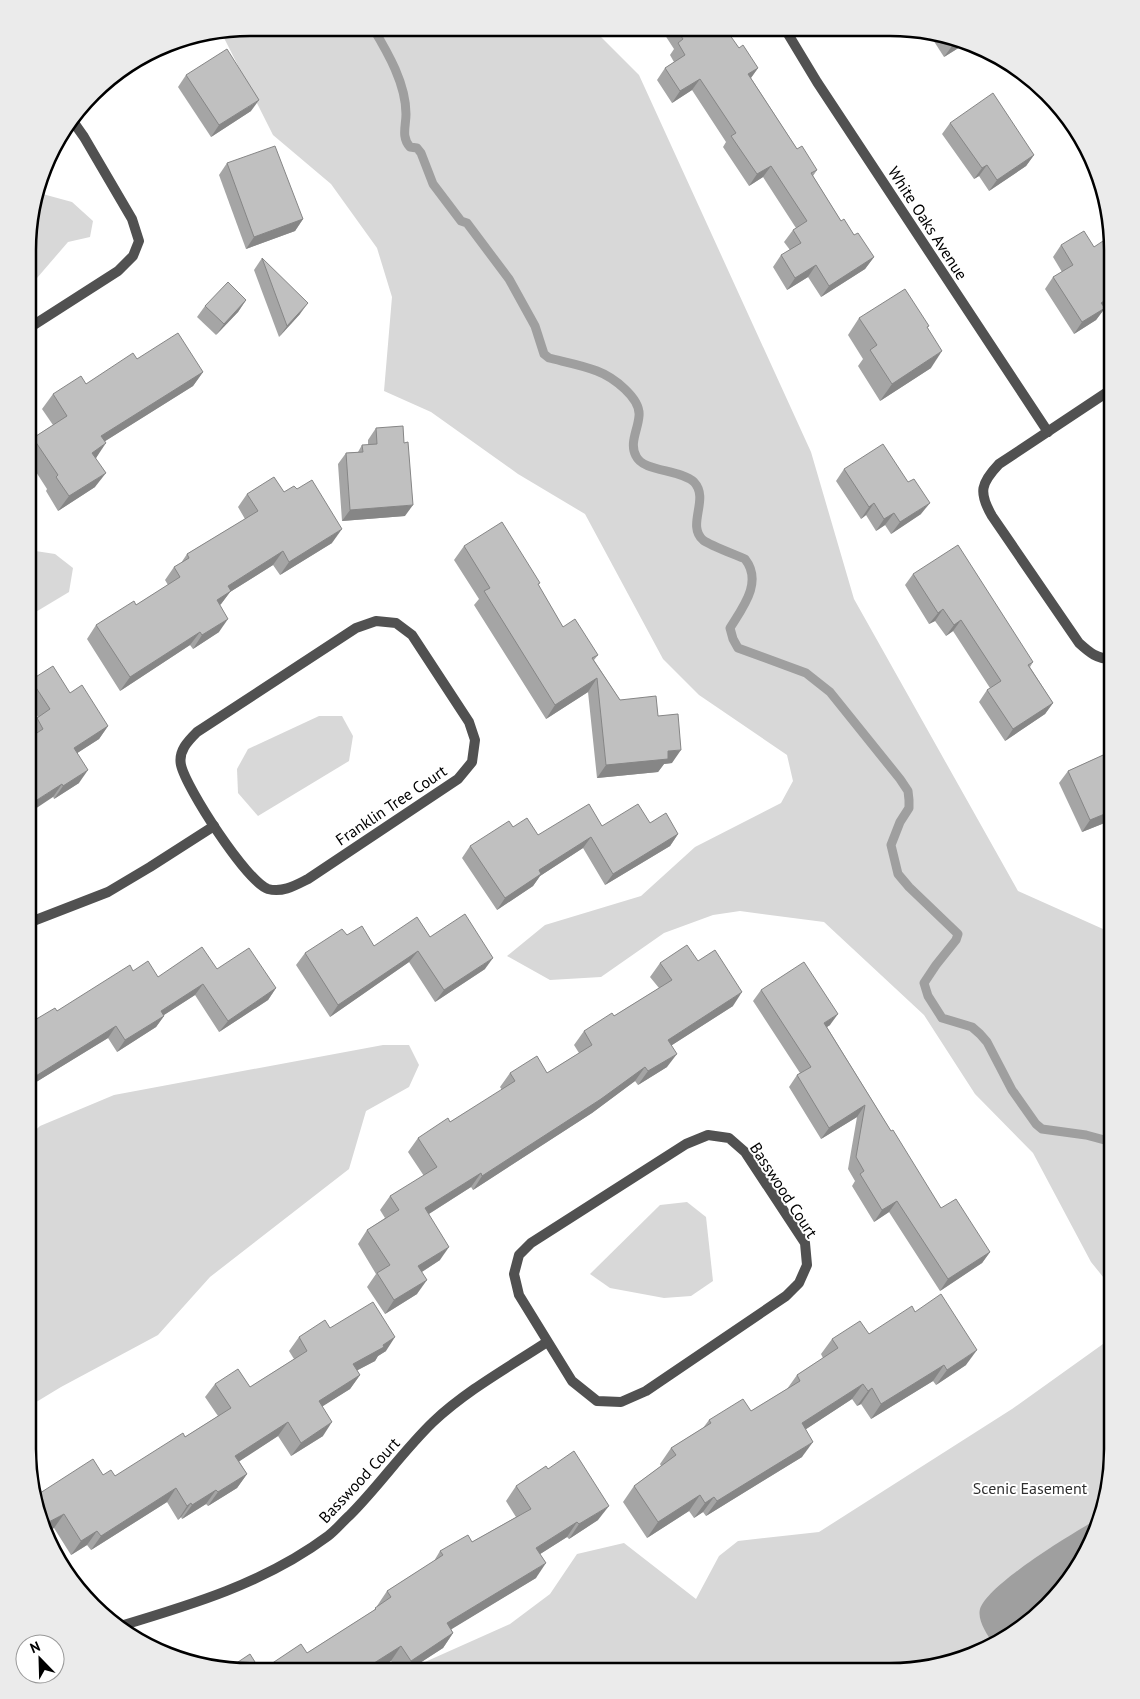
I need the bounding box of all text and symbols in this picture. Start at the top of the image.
street label: White Oaks Avenue [884,163,972,283]
street label: Franklin Tree Court [332,760,451,850]
street label: Basswood Court [746,1139,823,1242]
street label: Basswood Court [314,1433,404,1527]
park label: Scenic Easement [973,1478,1088,1498]
north arrow [15,1634,65,1684]
text: N [27,1637,43,1657]

